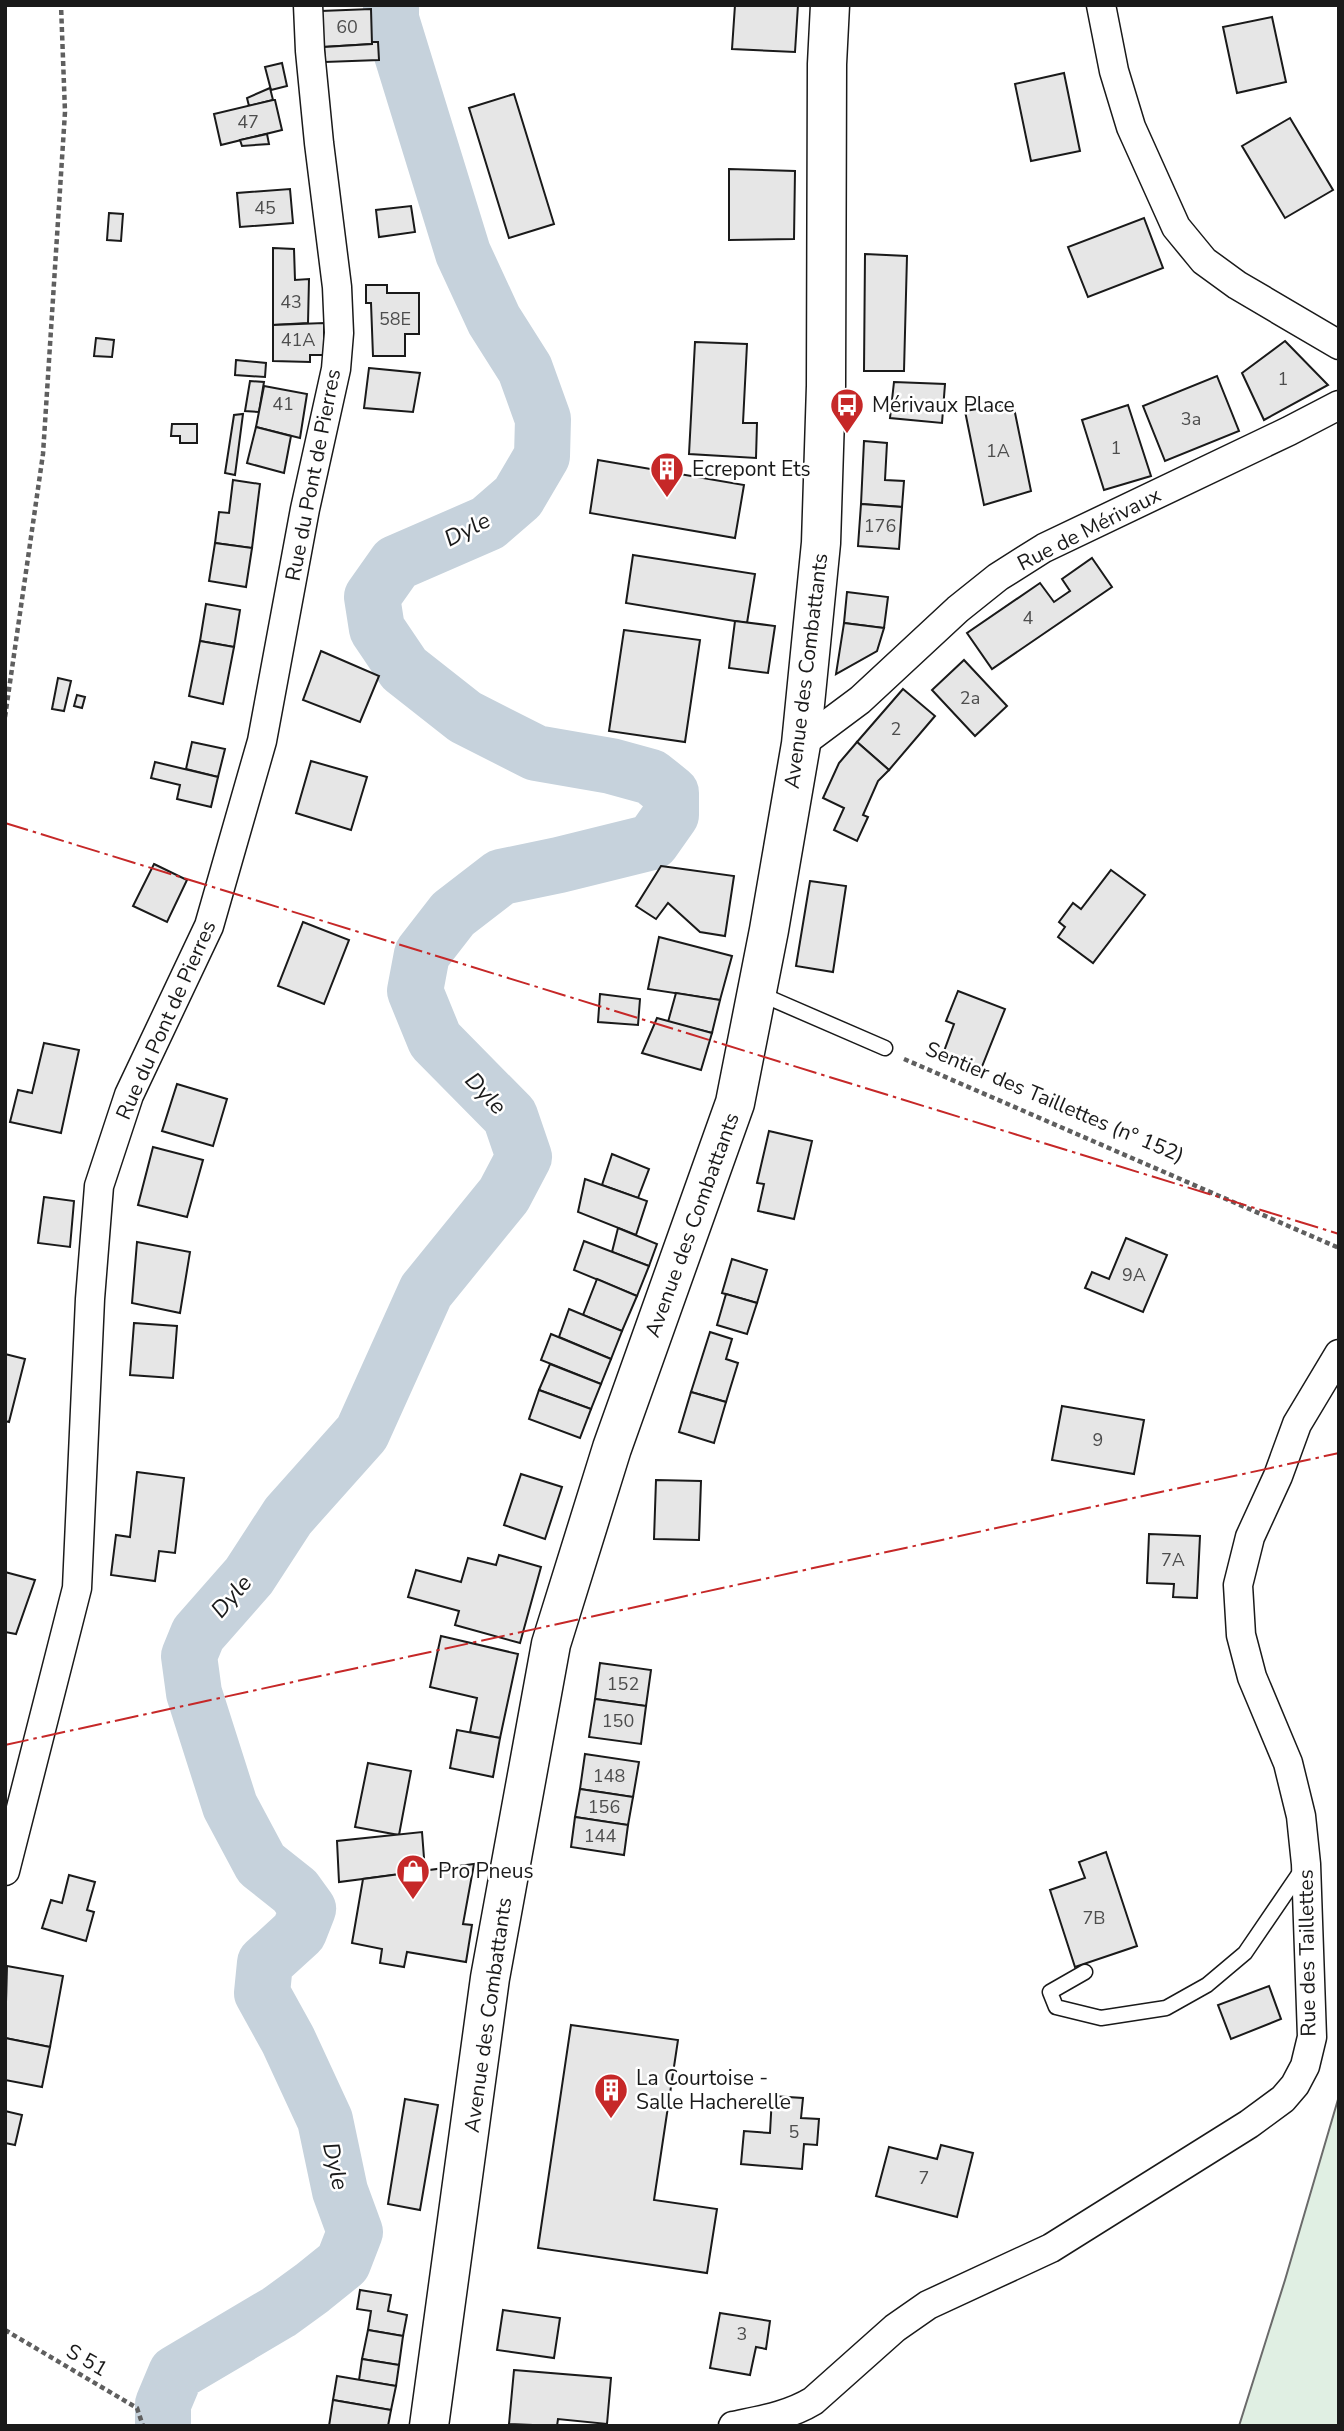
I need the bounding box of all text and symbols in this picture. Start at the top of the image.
house number: 60 [336,15,358,39]
house number: 47 [237,110,259,134]
house number: 45 [254,196,276,220]
house number: 43 [280,290,302,314]
house number: 58E [379,307,411,331]
house number: 41A [281,328,315,352]
street label: Rue du Pont de Pierres [279,367,347,583]
house number: 1 [1278,367,1288,391]
bus stop icon: Mérivaux Place [828,386,866,435]
place label: Mérivaux Place [872,391,1015,419]
house number: 41 [272,392,294,416]
house number: 3a [1181,407,1201,431]
house number: 1 [1111,436,1121,460]
house number: 1A [986,439,1010,463]
building icon: Ecrepont Ets [648,450,686,499]
place label: Ecrepont Ets [692,455,811,483]
street label: Rue de Mérivaux [1013,481,1165,577]
water label: Dyle [439,505,496,554]
house number: 176 [864,514,896,538]
street label: Avenue des Combattants [778,552,834,790]
house number: 4 [1023,606,1034,630]
house number: 2a [960,686,980,710]
house number: 2 [891,717,901,741]
street label: Rue du Pont de Pierres [109,916,223,1124]
street label: Sentier des Taillettes (n° 152) [921,1035,1189,1169]
water label: Dyle [458,1065,513,1121]
street label: Avenue des Combattants [638,1109,746,1341]
house number: 9A [1122,1263,1146,1287]
house number: 9 [1093,1428,1103,1452]
house number: 7A [1161,1548,1185,1572]
water label: Dyle [204,1568,259,1625]
house number: 152 [607,1672,639,1696]
house number: 150 [602,1709,634,1733]
house number: 148 [593,1764,625,1788]
house number: 156 [588,1795,620,1819]
house number: 144 [584,1824,616,1848]
shop icon: Pro Pneus [394,1852,432,1901]
place label: Pro Pneus [438,1857,534,1885]
street label: Rue des Taillettes [1292,1869,1322,2037]
street label: Avenue des Combattants [458,1896,518,2134]
house number: 7B [1083,1906,1105,1930]
place label: La Courtoise - Salle Hacherelle [636,2064,791,2116]
building icon: La Courtoise - Salle Hacherelle [592,2071,630,2120]
house number: 5 [789,2120,799,2144]
water label: Dyle [315,2139,356,2193]
house number: 7 [919,2166,929,2190]
house number: 3 [737,2322,747,2346]
street label: S 51 [61,2337,113,2383]

